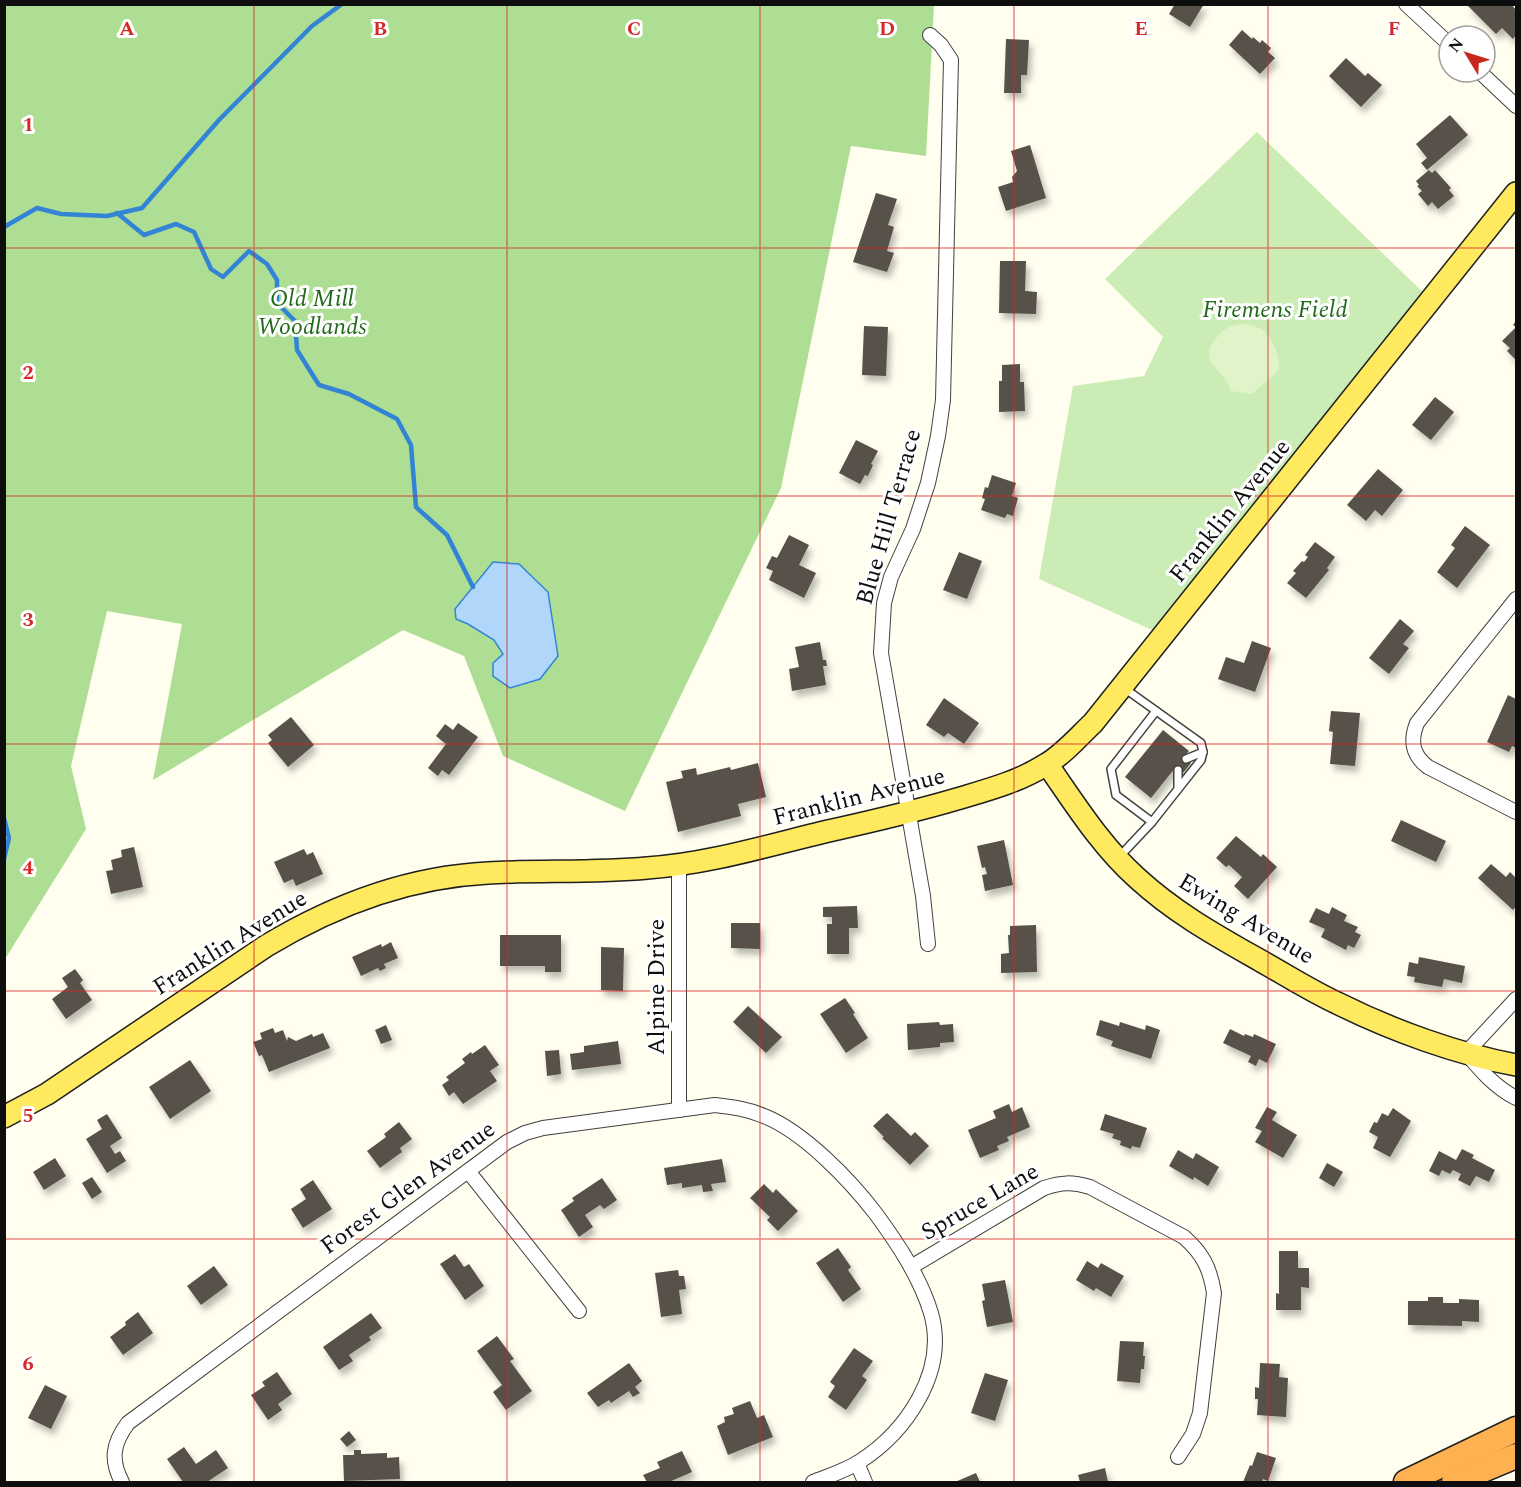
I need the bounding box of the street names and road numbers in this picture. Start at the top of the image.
street label: Blue Hill Terrace [847,425,931,609]
street label: Franklin Avenue [1161,431,1299,591]
street label: Franklin Avenue [769,758,949,836]
street label: Ewing Avenue [1171,864,1321,974]
street label: Franklin Avenue [146,881,314,1005]
street label: Alpine Drive [639,919,675,1055]
street label: Forest Glen Avenue [313,1112,503,1264]
street label: Spruce Lane [914,1154,1046,1250]

